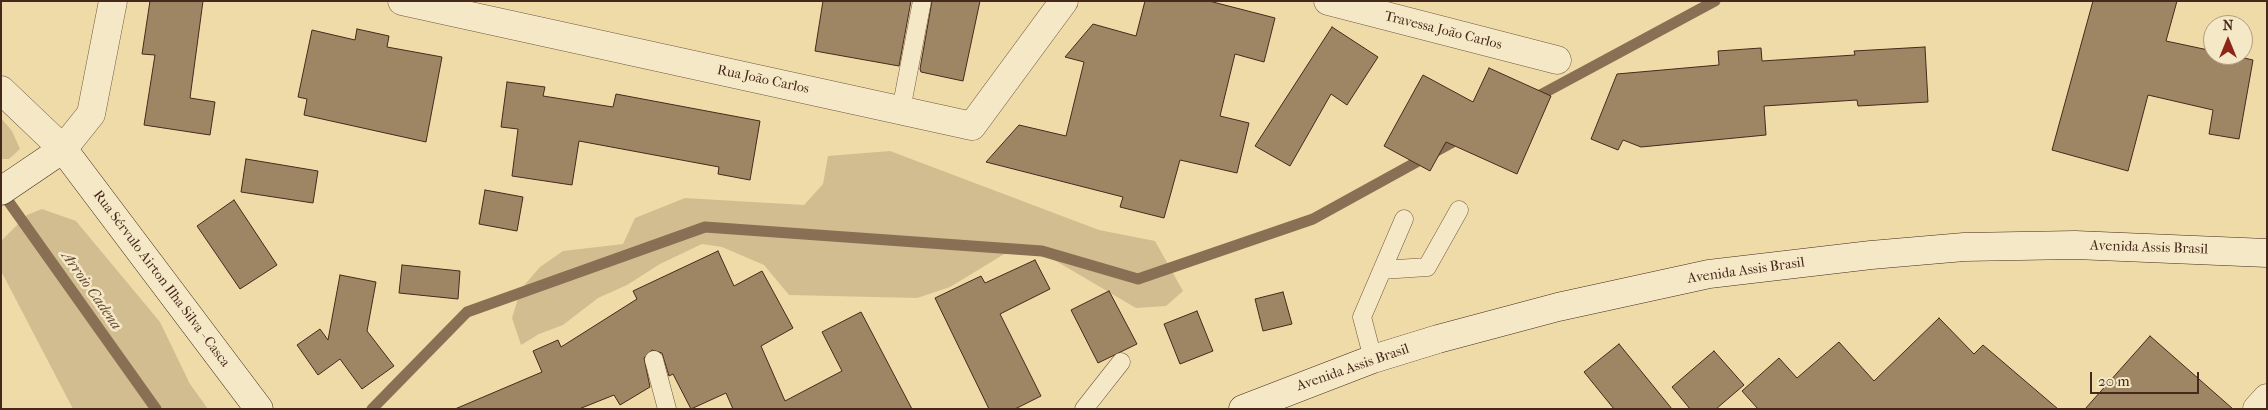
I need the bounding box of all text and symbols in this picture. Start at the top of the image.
street label: Travessa João Carlos [1382,8,1504,54]
north arrow [2203,15,2253,65]
text: N [2223,17,2233,34]
street label: Rua João Carlos [715,62,811,98]
street label: Rua Sérvulo Airton Ilha Silva - Casca [89,187,233,371]
street label: Avenida Assis Brasil [2090,238,2208,258]
water label: Arroio Cadena [57,248,125,334]
street label: Avenida Assis Brasil [1686,254,1806,288]
street label: Avenida Assis Brasil [1294,341,1412,395]
scale bar [2093,362,2202,394]
text: 20 m [2098,372,2130,390]

